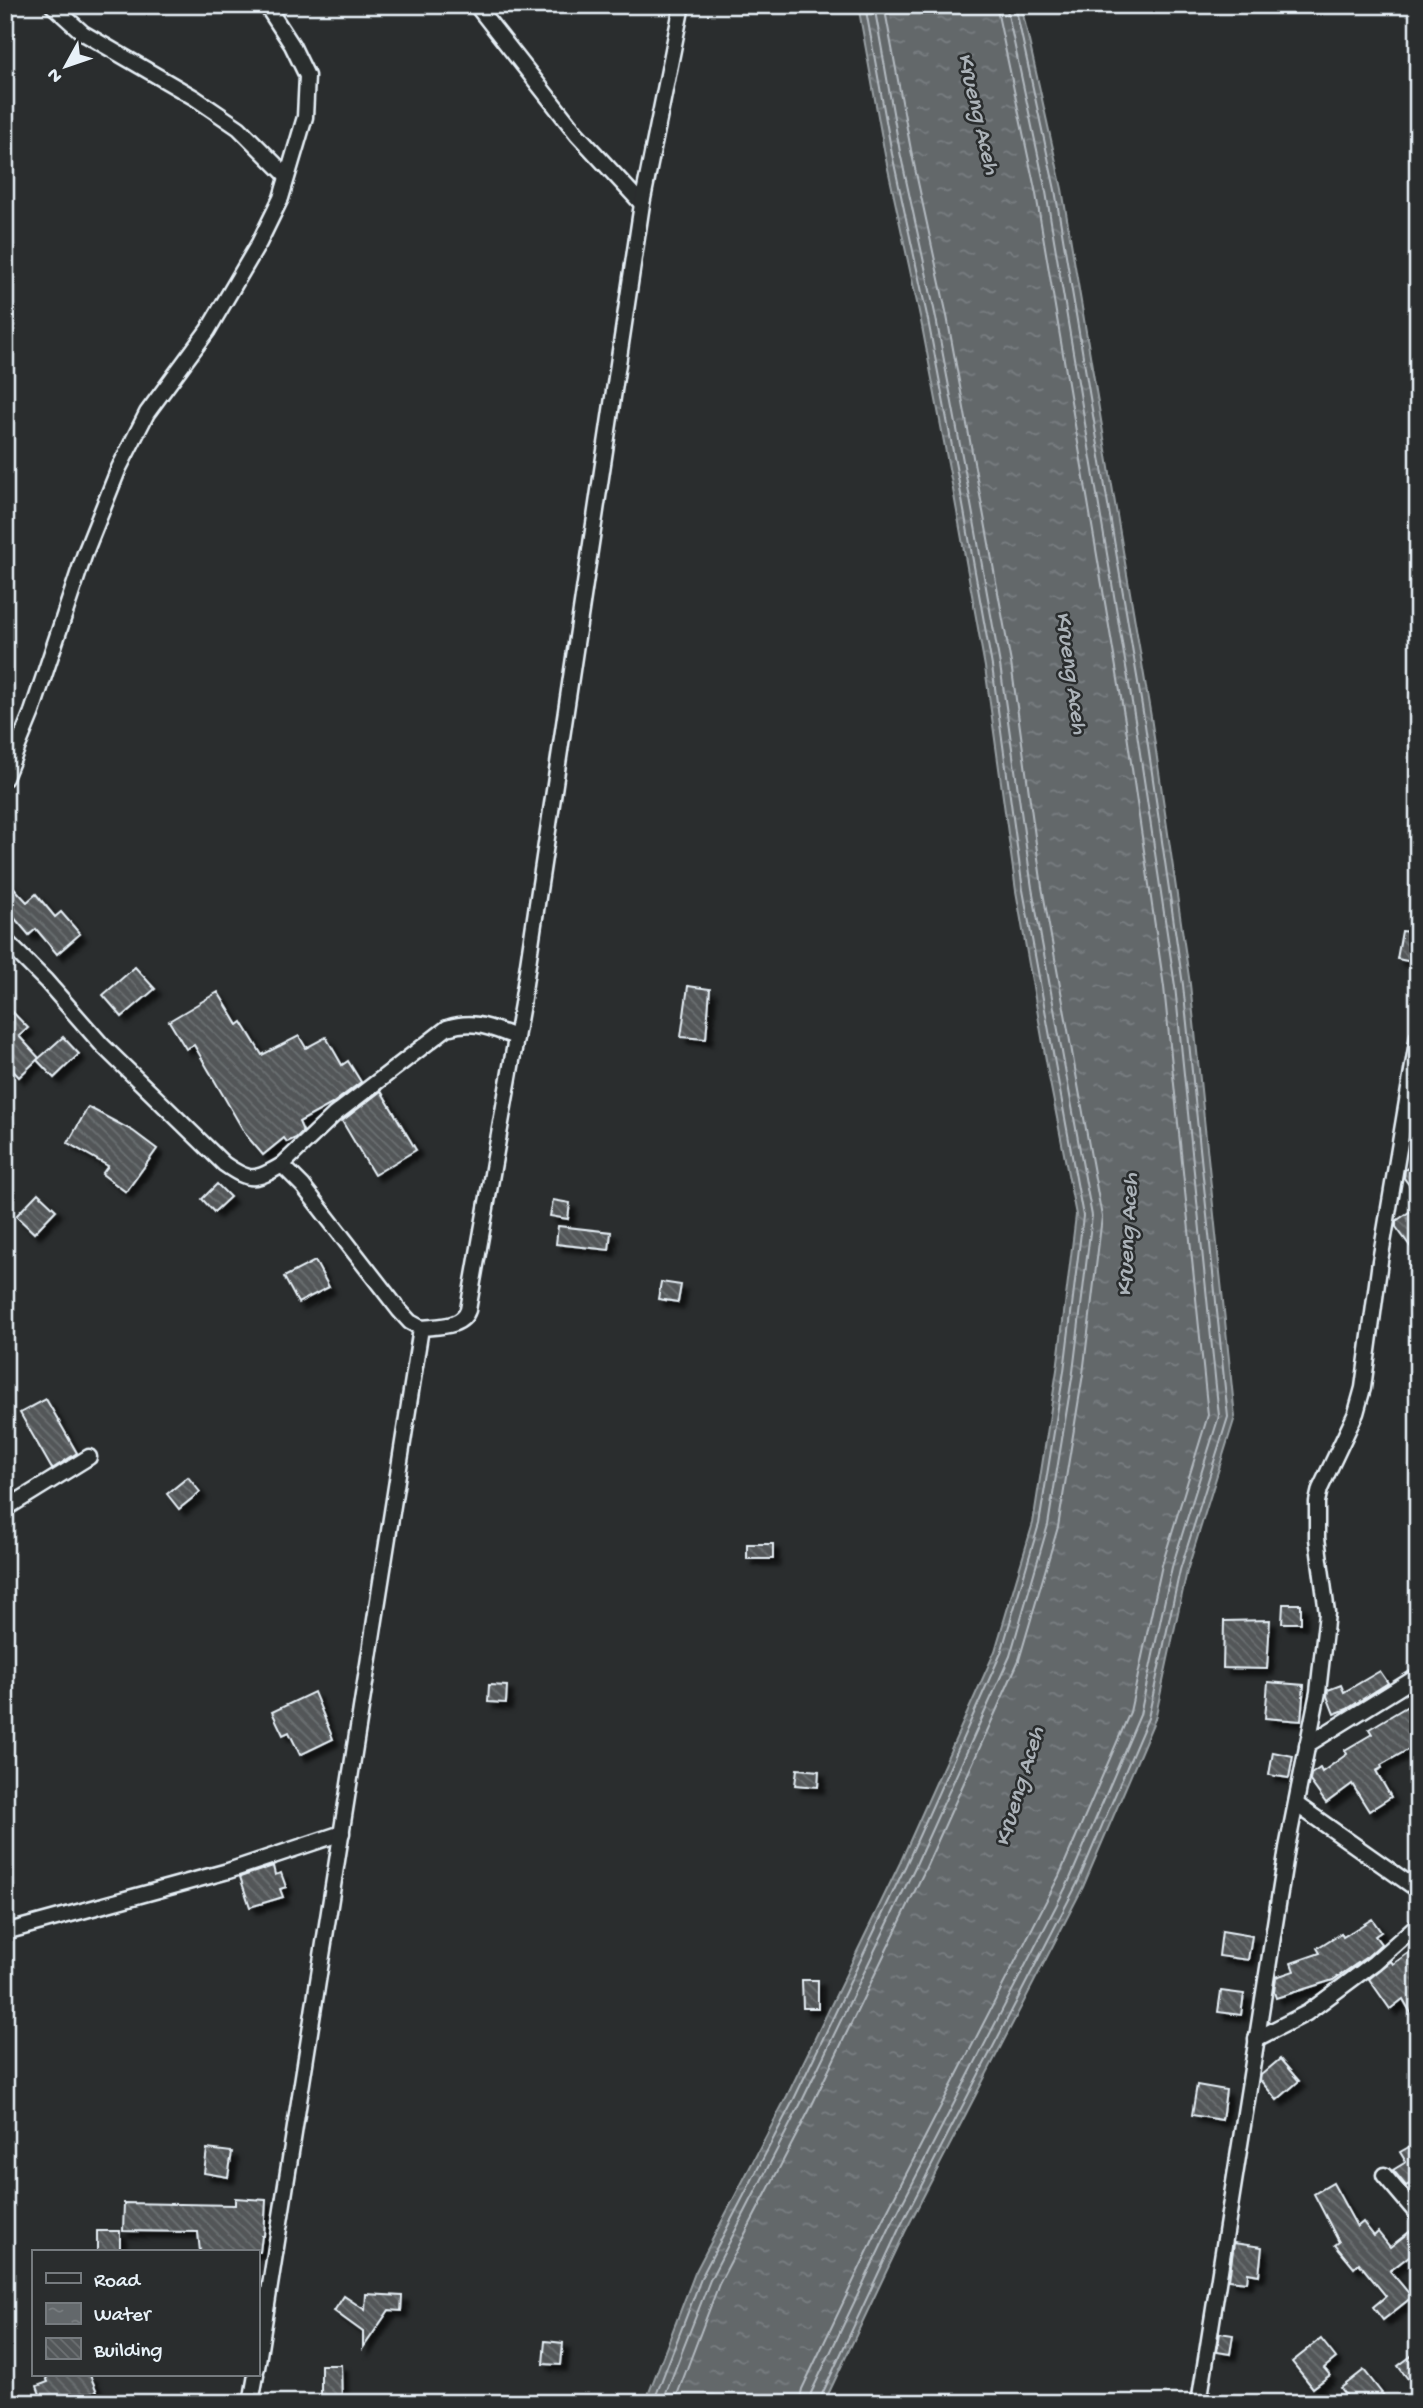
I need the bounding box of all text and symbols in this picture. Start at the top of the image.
north arrow [32,32,102,102]
water label: Krueng Aceh [949,50,1005,179]
text: N [43,63,68,87]
water label: Krueng Aceh [1047,610,1093,737]
water label: Krueng Aceh [1111,1171,1147,1298]
water label: Krueng Aceh [989,1723,1053,1850]
legend [32,2250,259,2376]
text: Road [94,2270,142,2295]
text: Water [94,2304,152,2329]
text: Building [93,2340,163,2365]

